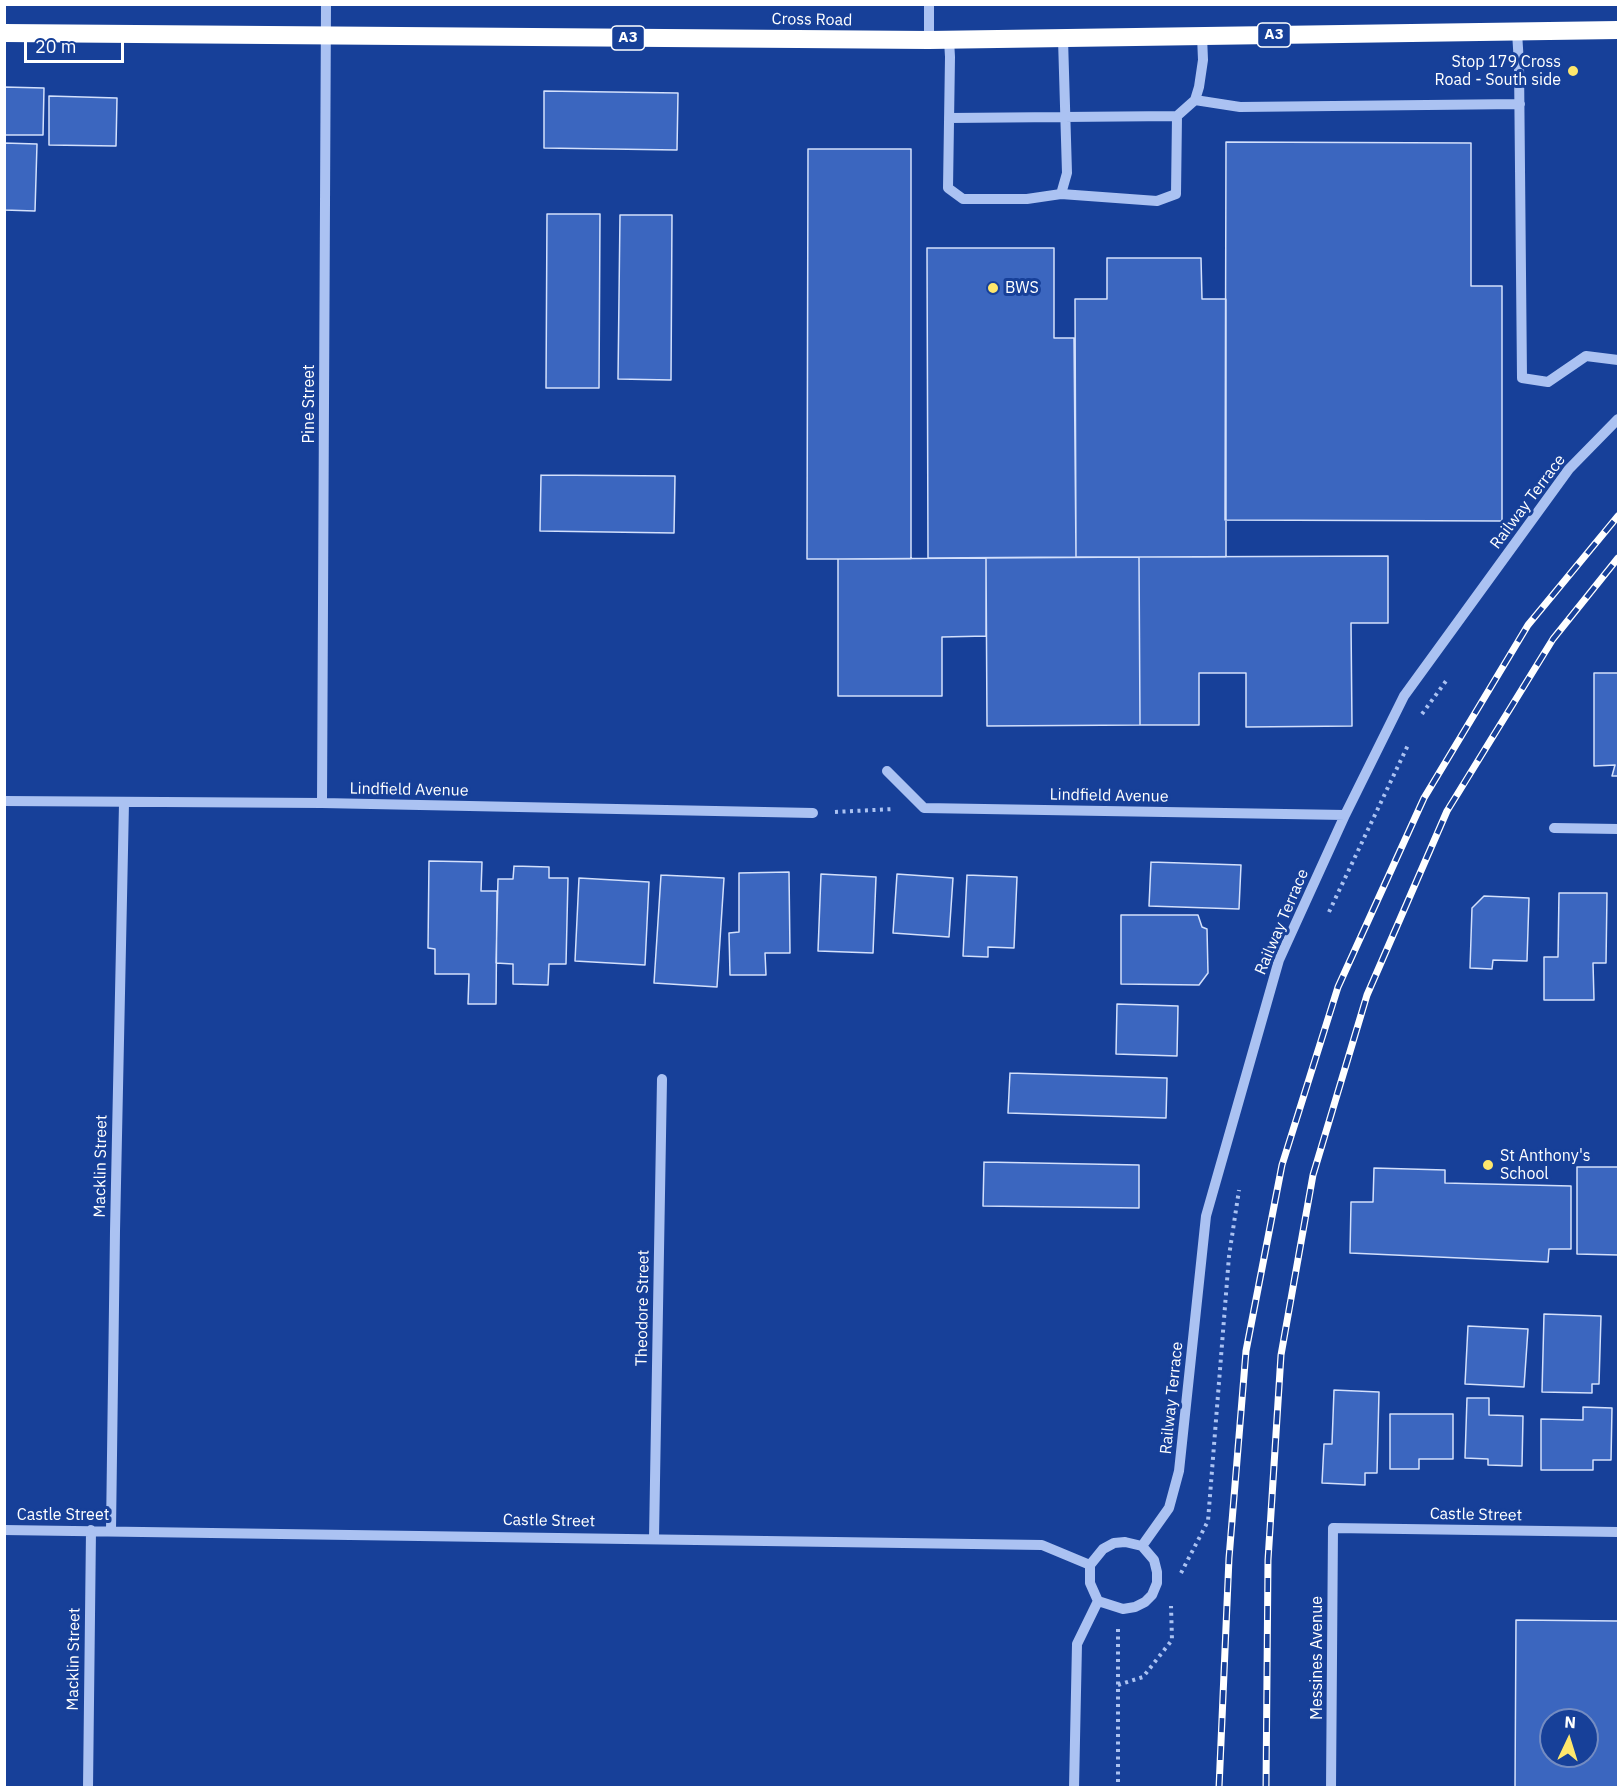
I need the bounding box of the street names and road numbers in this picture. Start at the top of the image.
street label: Cross Road [771,10,853,30]
road number: A3 [1258,23,1290,47]
road number: A3 [612,26,644,50]
street label: Pine Street [299,364,319,444]
street label: Railway Terrace [1486,451,1570,553]
street label: Lindfield Avenue [349,779,469,801]
street label: Lindfield Avenue [1049,785,1169,807]
street label: Railway Terrace [1251,866,1313,978]
street label: Macklin Street [91,1114,111,1218]
street label: Theodore Street [632,1250,654,1366]
street label: Railway Terrace [1157,1341,1187,1455]
street label: Castle Street [17,1505,109,1525]
street label: Castle Street [1430,1505,1522,1525]
street label: Castle Street [503,1511,595,1531]
street label: Messines Avenue [1307,1596,1327,1720]
street label: Macklin Street [64,1607,84,1711]

